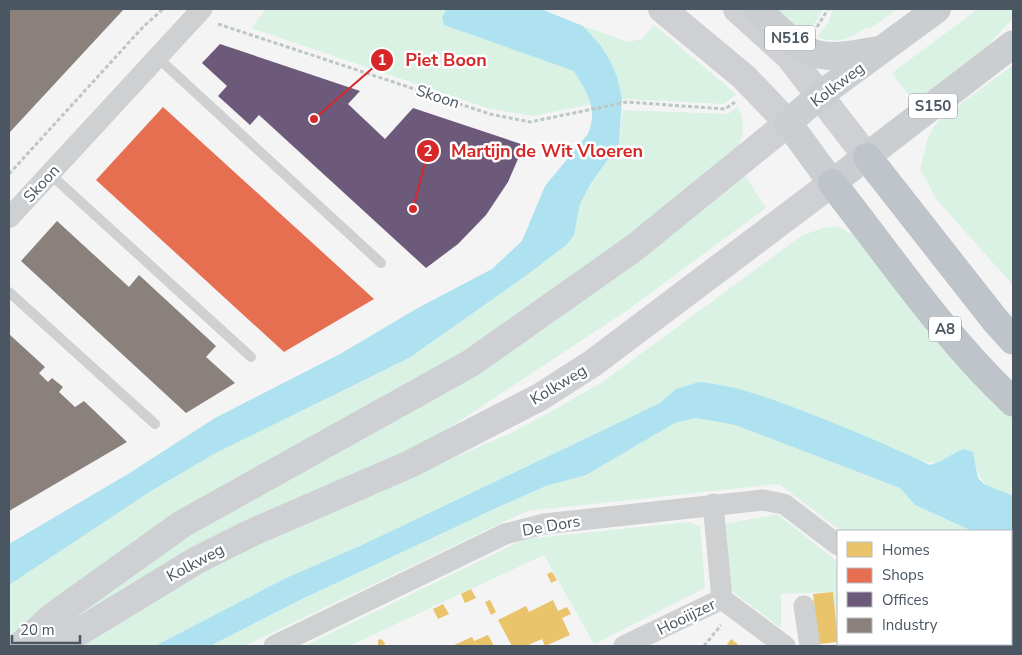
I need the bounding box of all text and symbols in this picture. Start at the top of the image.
road number: N516 [765,26,815,50]
callout: Piet Boon [370,43,496,76]
text: Piet Boon [405,48,487,72]
text: 1 [377,50,387,70]
street label: Kolkweg [806,57,869,112]
street label: Skoon [413,80,462,114]
road number: S150 [909,94,957,118]
callout: Martijn de Wit Vloeren [416,134,653,167]
text: Martijn de Wit Vloeren [451,139,643,163]
text: 2 [423,141,433,161]
street label: Skoon [19,160,65,207]
road number: A8 [929,316,961,342]
street label: Kolkweg [526,359,591,410]
street label: De Dors [520,510,582,542]
legend [837,530,1012,645]
street label: Kolkweg [163,539,228,587]
text: Homes [882,540,930,560]
text: Shops [882,565,924,585]
text: Offices [882,590,929,610]
street label: Hooiijzer [653,593,720,641]
scale bar [12,612,80,644]
text: Industry [882,615,938,635]
text: 20 m [20,620,55,640]

